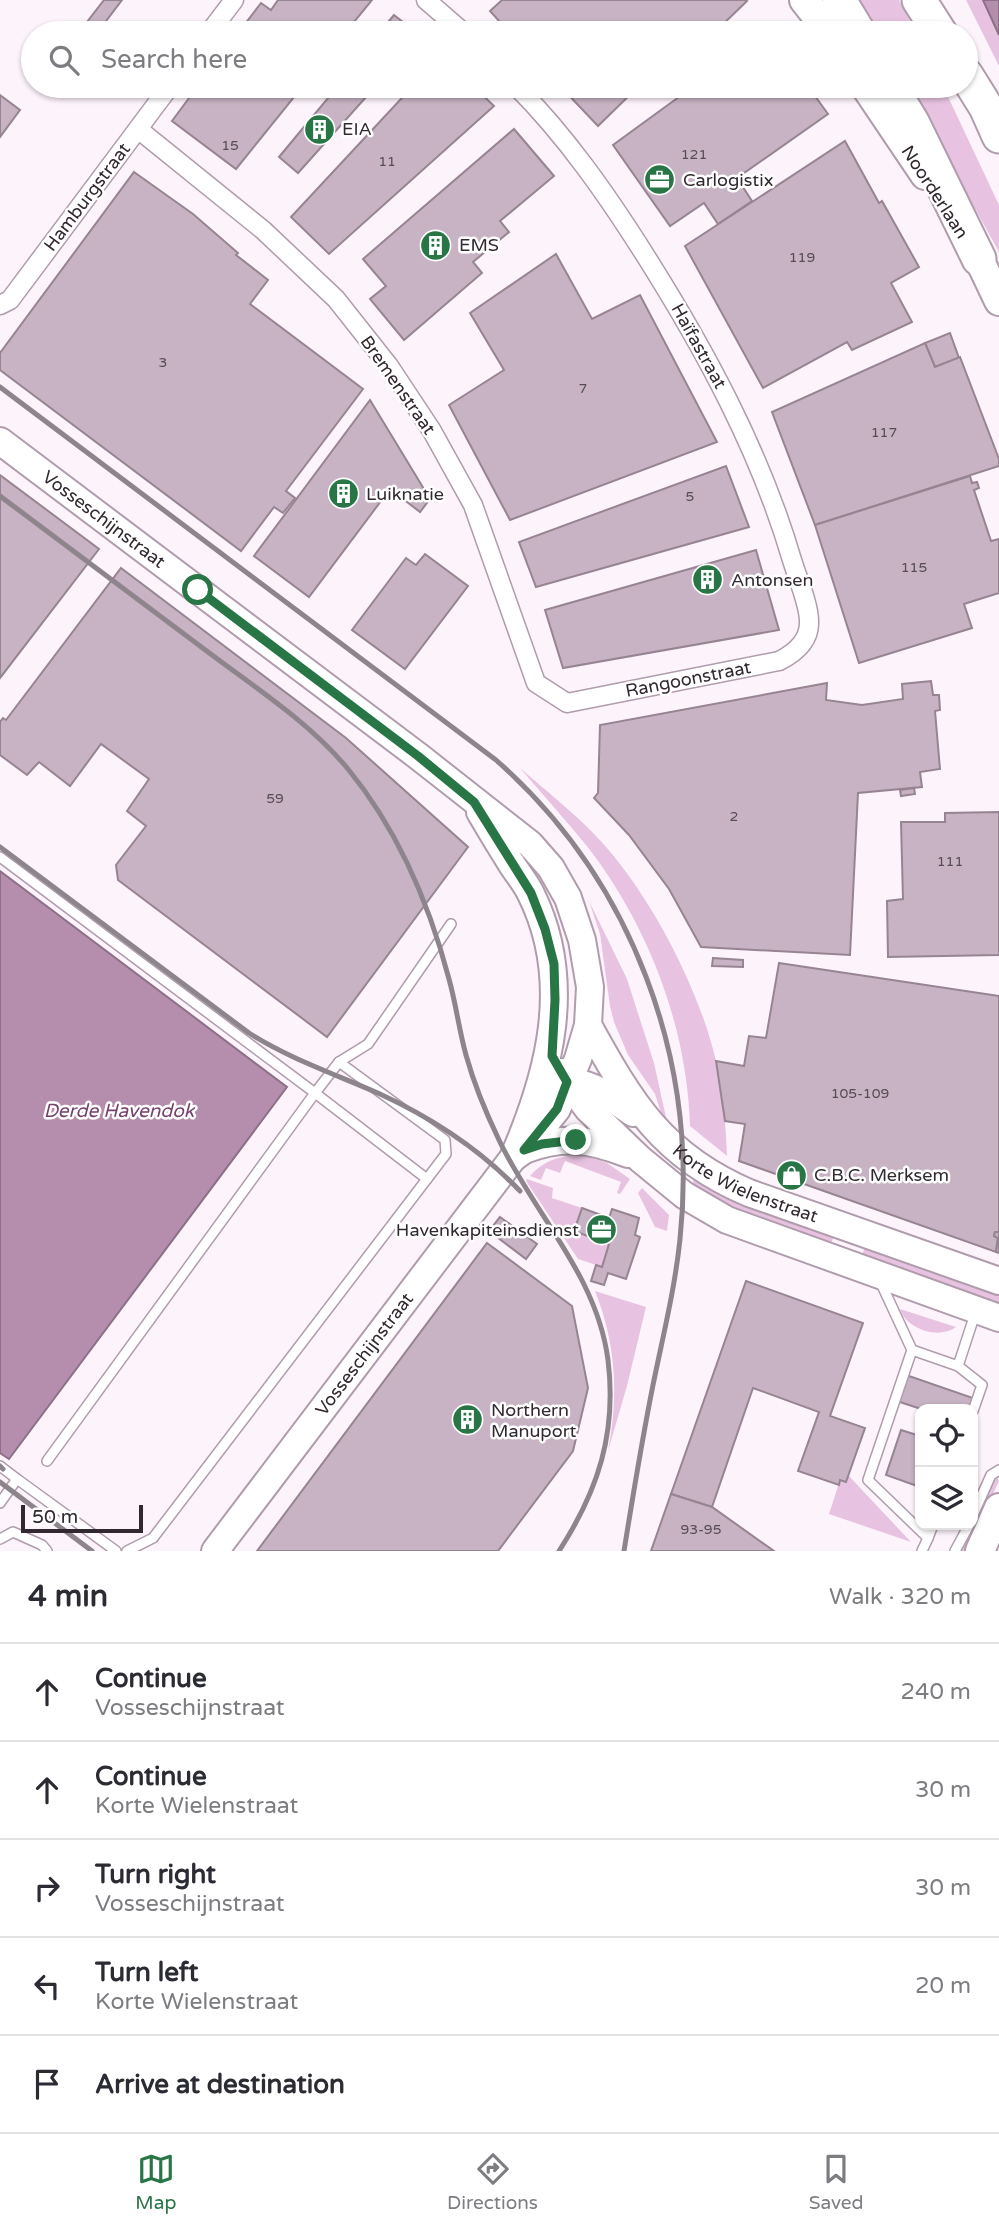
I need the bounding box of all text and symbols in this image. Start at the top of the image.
search box [21,21,978,98]
icon: search [45,41,83,79]
text: Search here [101,44,247,75]
building icon: EIA [302,112,336,146]
place label: EIA [342,118,372,140]
house number: 15 [221,137,239,154]
street label: Hamburgstraat [39,138,135,255]
street label: Noorderlaan [897,141,973,243]
house number: 121 [681,146,707,163]
house number: 11 [378,153,396,170]
office icon: Carlogistix [643,163,677,197]
place label: Carlogistix [683,169,773,191]
building icon: EMS [419,228,453,262]
place label: EMS [459,234,499,256]
house number: 119 [789,249,815,266]
street label: Haïfastraat [667,300,731,393]
street label: Bremenstraat [356,331,440,439]
house number: 3 [159,354,167,371]
house number: 7 [579,380,587,397]
house number: 117 [871,424,897,441]
street label: Vosseschijnstraat [38,466,170,573]
building icon: Luiknatie [326,477,360,511]
place label: Luiknatie [366,483,444,505]
house number: 5 [686,488,694,505]
house number: 115 [901,559,927,576]
building icon: Antonsen [691,563,725,597]
place label: Antonsen [731,569,814,591]
route start [182,574,213,605]
street label: Rangoonstraat [623,656,753,702]
house number: 59 [266,790,284,807]
house number: 2 [730,808,738,825]
house number: 111 [937,853,963,870]
house number: 105-109 [831,1085,889,1102]
water label: Derde Havendok [44,1100,196,1122]
route end [560,1124,591,1155]
street label: Korte Wielenstraat [668,1139,821,1227]
shop icon: C.B.C. Merksem [774,1158,808,1192]
place label: C.B.C. Merksem [814,1164,949,1186]
office icon: Havenkapiteinsdienst [585,1213,619,1247]
place label: Havenkapiteinsdienst [396,1219,579,1241]
street label: Vosseschijnstraat [311,1288,418,1420]
place label: Northern Manuport [491,1399,577,1442]
building icon: Northern Manuport [451,1403,485,1437]
map controls [915,1404,978,1530]
button: locate [915,1404,978,1467]
button: layers [915,1467,978,1530]
scale bar [21,1502,144,1534]
text: 50 m [32,1506,78,1528]
house number: 93-95 [681,1521,721,1538]
text: 4 min [28,1578,108,1615]
text: Walk · 320 m [829,1583,971,1611]
text: Continue [95,1663,207,1694]
icon: ahead [28,1673,66,1711]
text: 240 m [901,1678,971,1706]
text: Vosseschijnstraat [95,1694,285,1722]
text: Continue [95,1761,207,1792]
icon: ahead [28,1771,66,1809]
text: 30 m [915,1776,971,1804]
text: Korte Wielenstraat [95,1792,298,1820]
text: Turn right [95,1859,216,1890]
icon: right [28,1869,66,1907]
text: 30 m [915,1874,971,1902]
text: Vosseschijnstraat [95,1890,285,1918]
text: Turn left [95,1957,198,1988]
icon: left [28,1967,66,2005]
text: 20 m [915,1972,971,2000]
text: Korte Wielenstraat [95,1988,298,2016]
icon: arrive [28,2065,66,2103]
text: Arrive at destination [95,2069,345,2100]
tab: Map [135,2150,176,2214]
tab: Directions [447,2150,538,2214]
tab: Saved [809,2150,864,2214]

